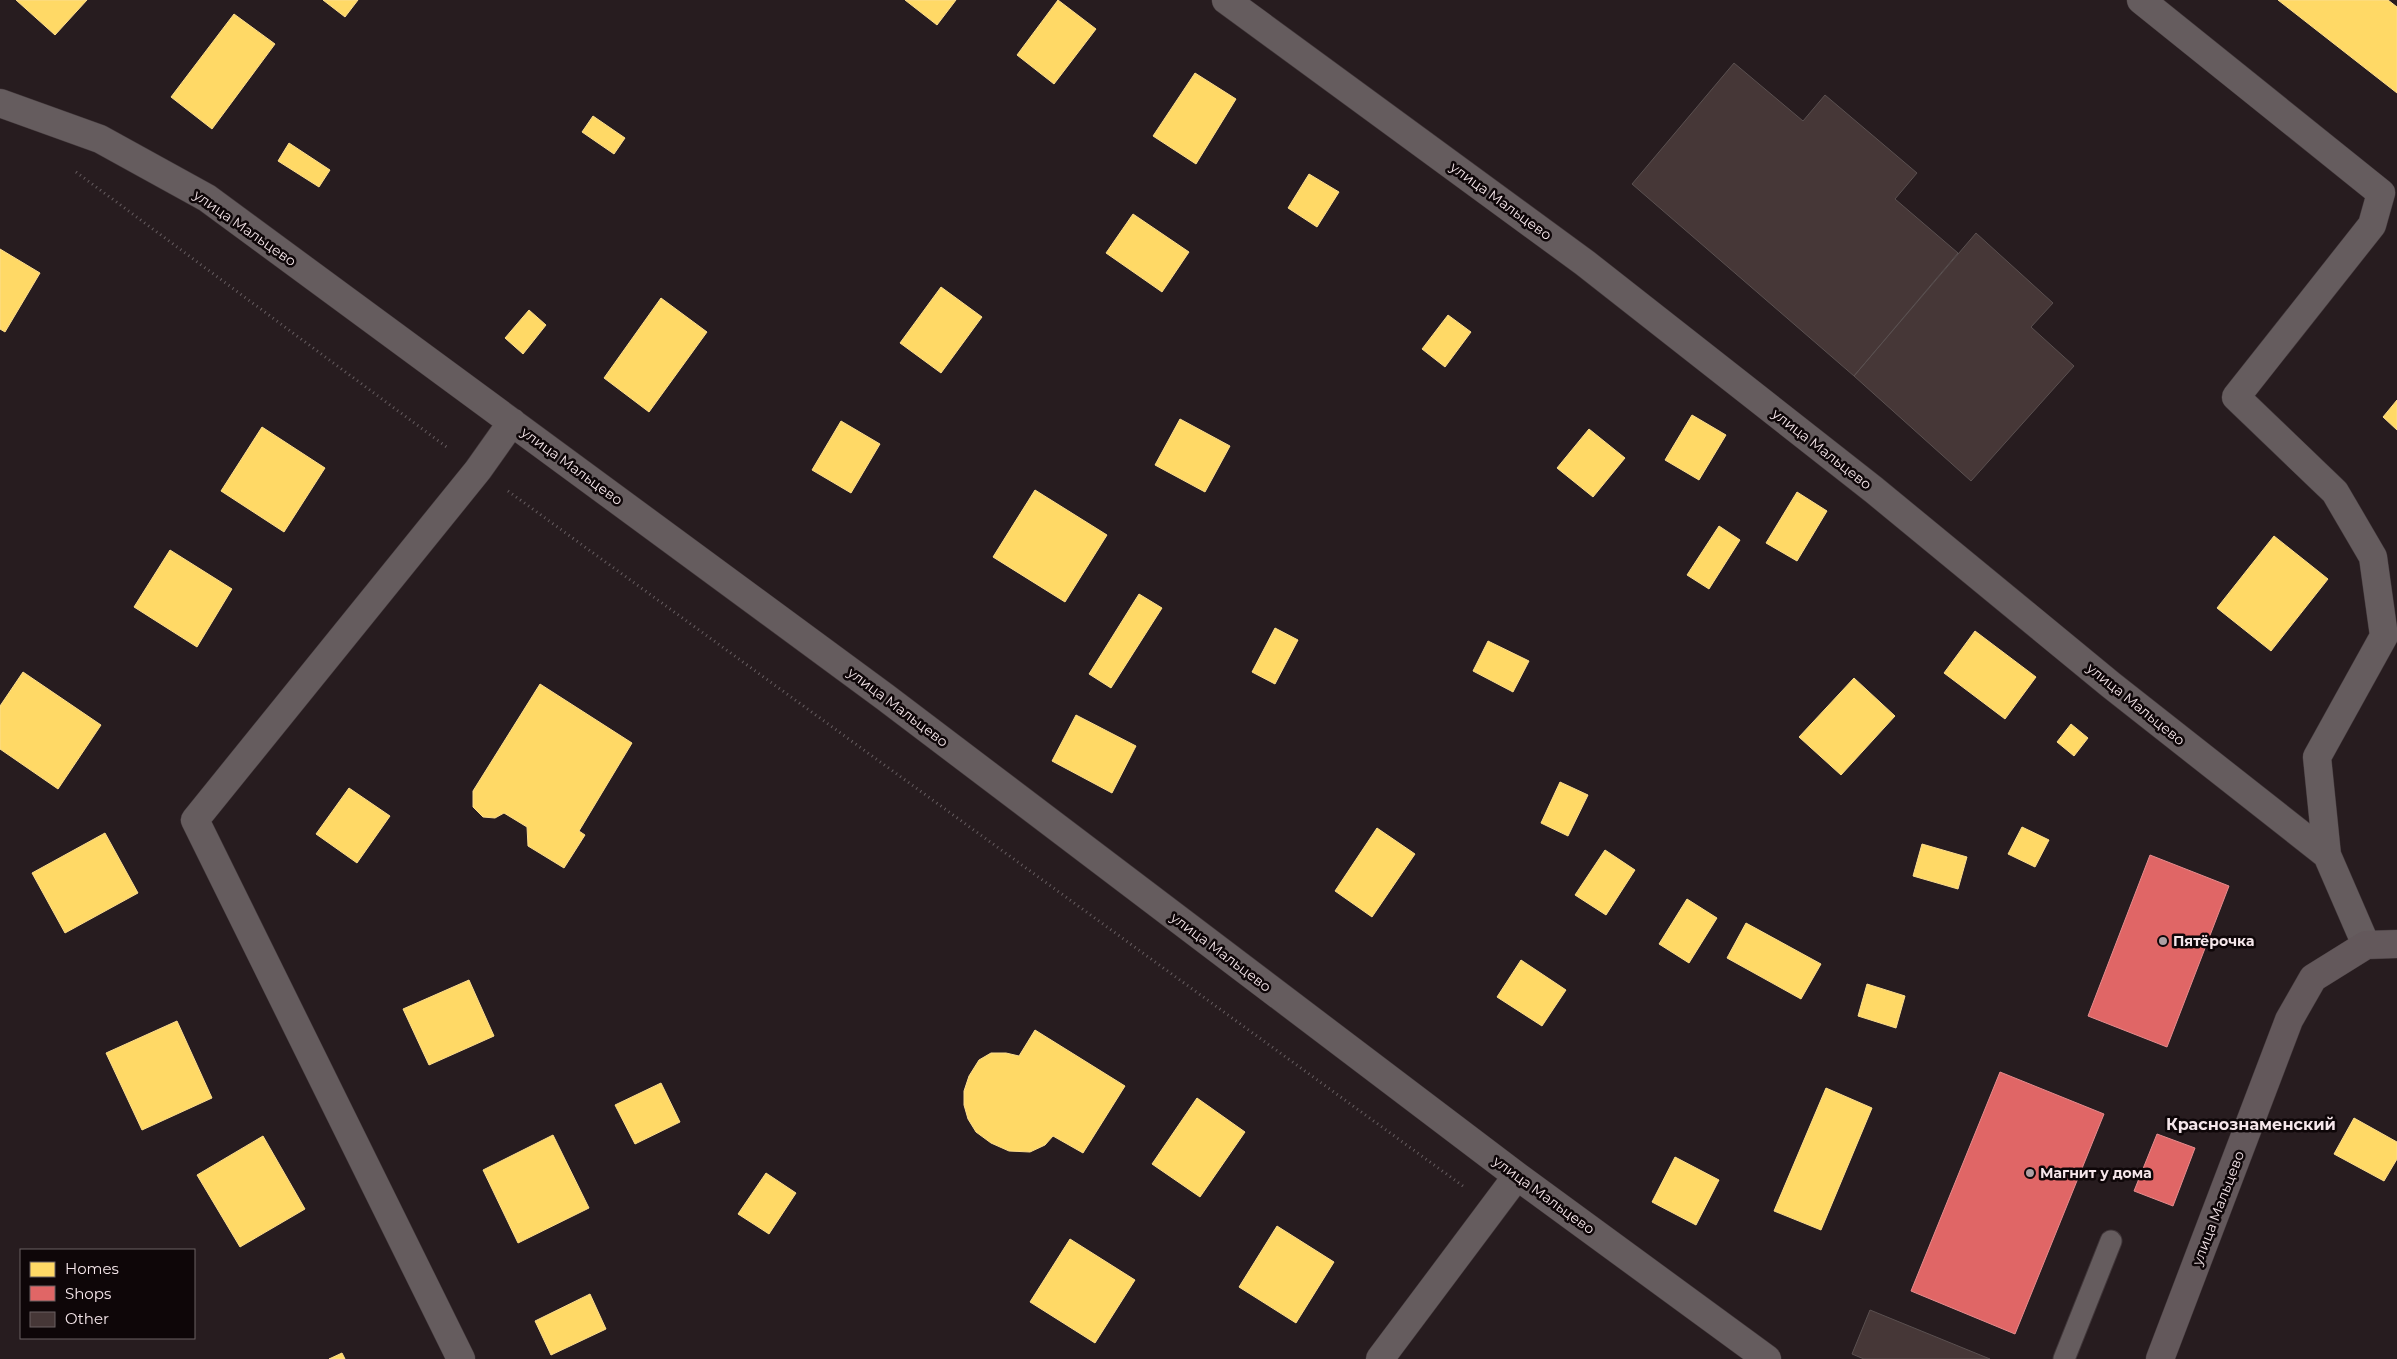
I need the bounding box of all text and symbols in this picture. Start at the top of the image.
street label: улица Мальцево [1446,157,1555,244]
street label: улица Мальцево [189,185,300,270]
street label: улица Мальцево [1768,404,1875,494]
street label: улица Мальцево [517,422,626,509]
street label: улица Мальцево [2082,658,2189,749]
street label: улица Мальцево [843,663,952,751]
street label: улица Мальцево [1166,908,1275,996]
place label: Пятёрочка [2173,932,2254,950]
marker: Пятёрочка [2157,935,2169,947]
district label: Краснознаменский [2166,1115,2336,1134]
street label: улица Мальцево [2187,1148,2248,1269]
street label: улица Мальцево [1489,1151,1598,1238]
place label: Магнит у дома [2040,1164,2152,1182]
marker: Магнит у дома [2024,1167,2036,1179]
legend [20,1249,195,1339]
text: Homes [65,1259,119,1278]
text: Shops [65,1284,111,1303]
text: Other [65,1309,109,1328]

